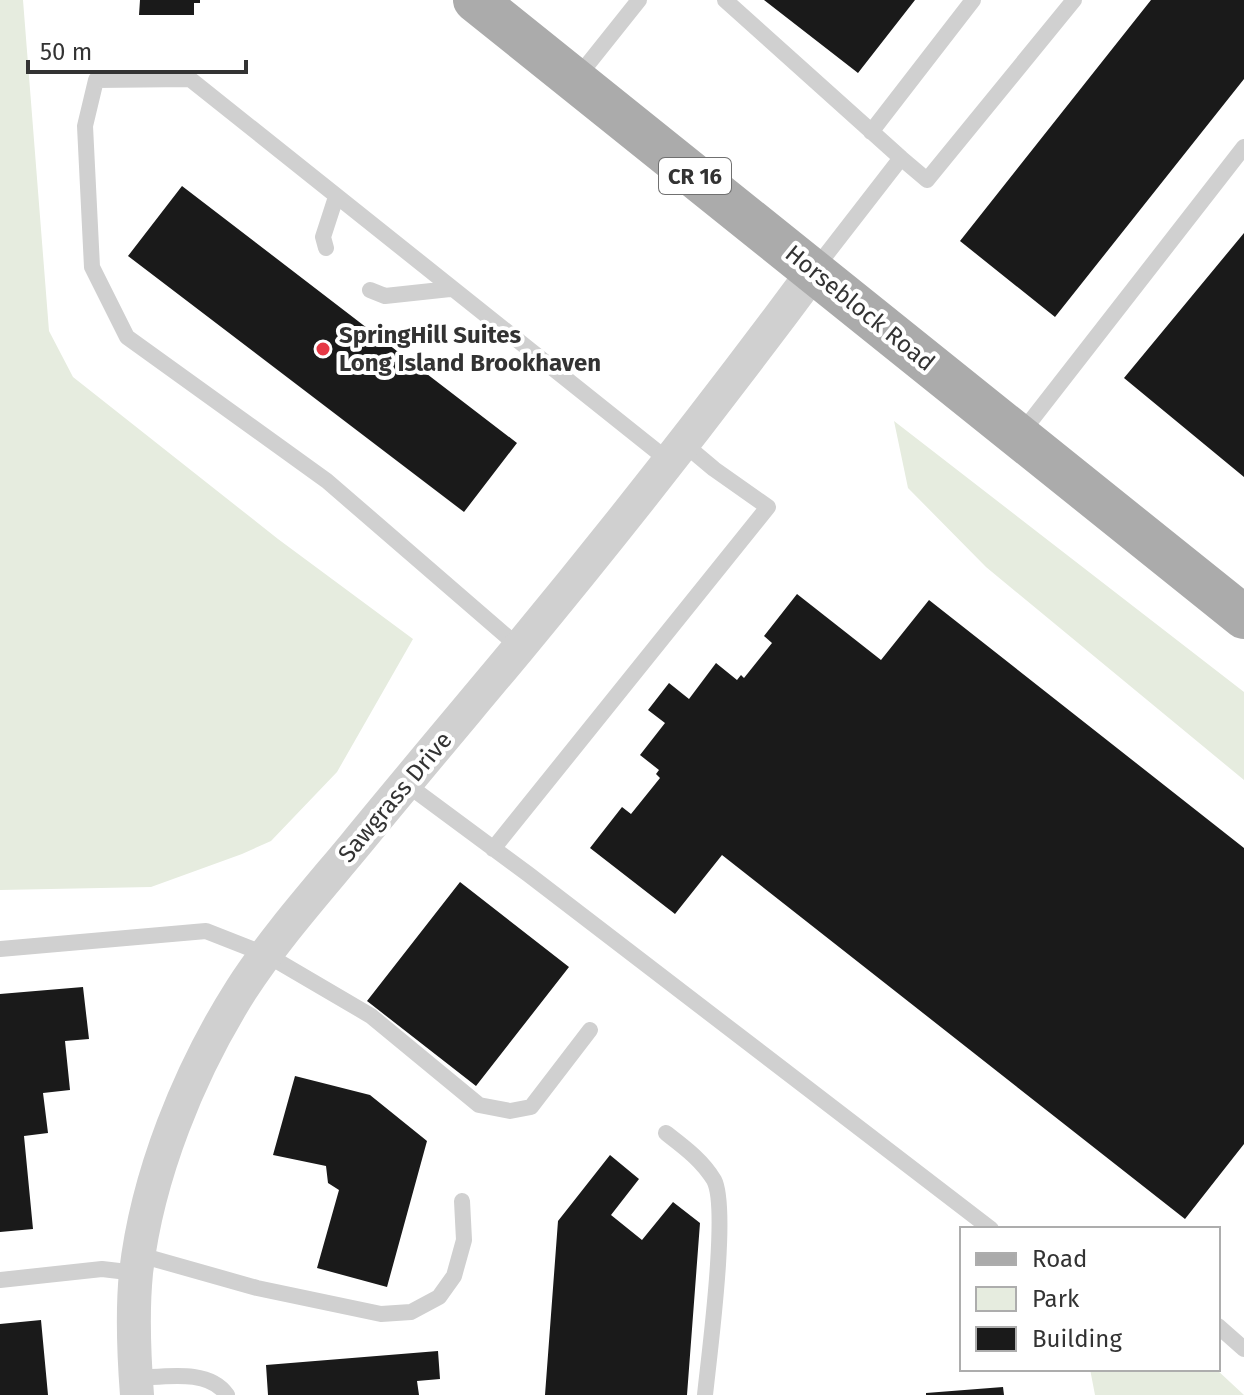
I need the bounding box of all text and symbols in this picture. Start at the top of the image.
scale bar [28,24,246,74]
text: 50 m [40,38,92,66]
road number: CR 16 [659,158,731,194]
street label: Horseblock Road [780,239,940,377]
place label: SpringHill Suites Long Island Brookhaven [339,321,601,377]
marker: SpringHill Suites Long Island Brookhaven [314,340,332,358]
street label: Sawgrass Drive [332,726,458,868]
legend [960,1227,1220,1371]
text: Road [1032,1245,1087,1273]
text: Park [1032,1285,1080,1313]
text: Building [1032,1325,1122,1353]

